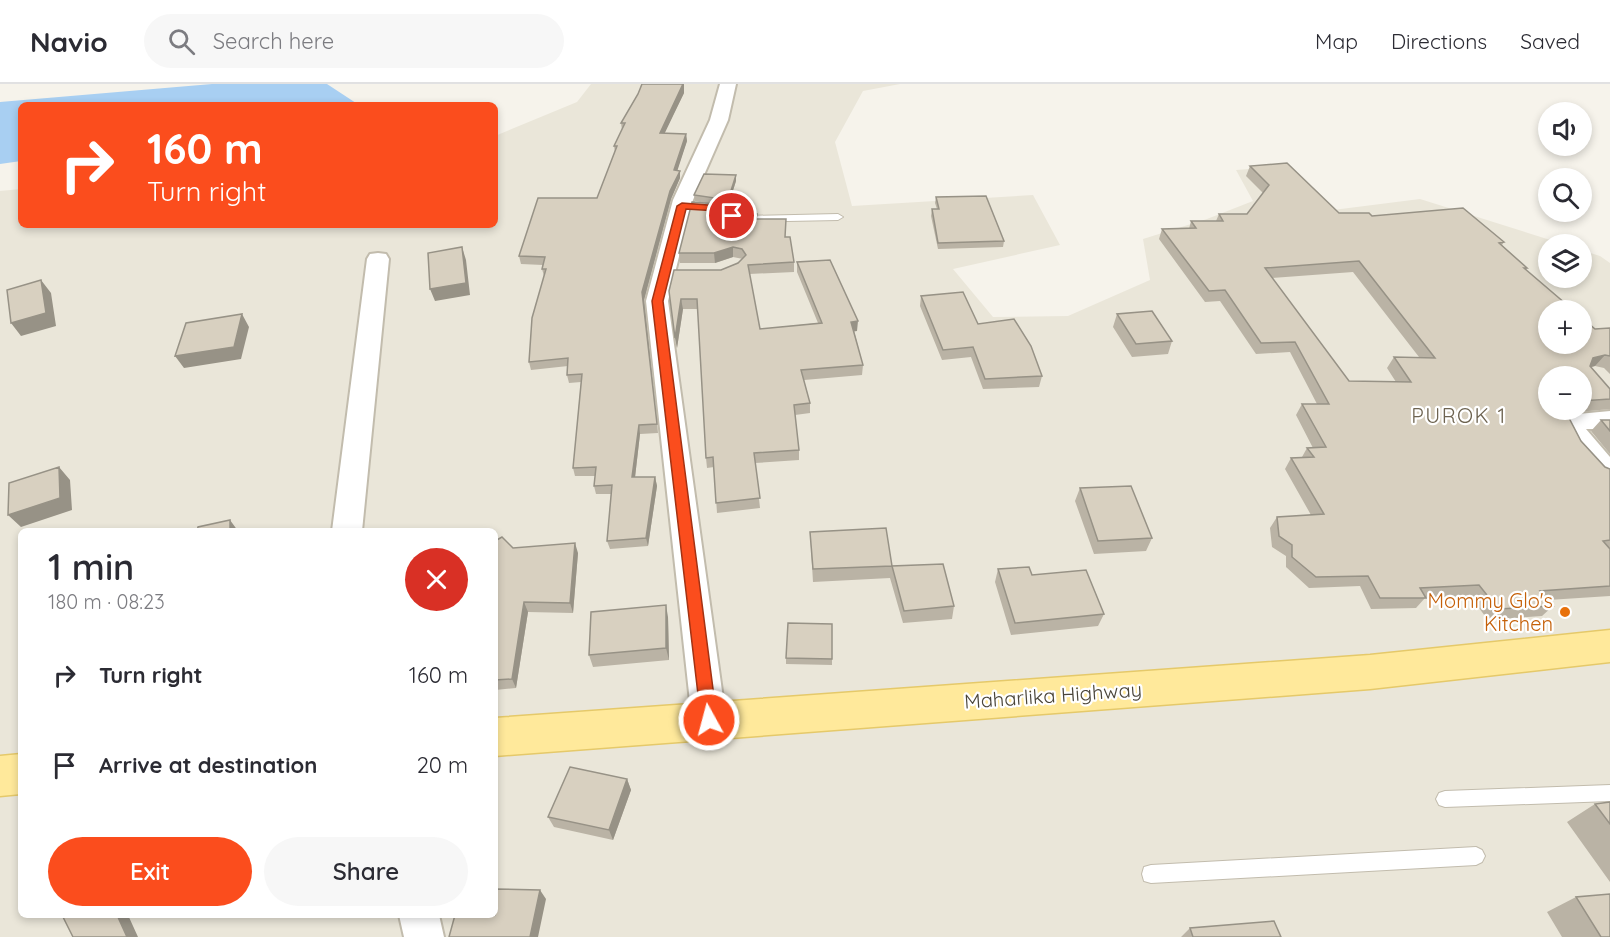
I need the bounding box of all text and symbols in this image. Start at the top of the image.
search box [144,14,564,68]
text: Navio [30,24,108,59]
icon: search [165,25,198,58]
text: Search here [213,27,334,55]
text: Map [1315,28,1358,54]
text: Directions [1391,28,1487,54]
text: Saved [1520,28,1580,54]
map controls [1538,102,1592,420]
button: sound [1538,102,1592,156]
text: 160 m [147,122,263,175]
icon: right [48,126,126,204]
button: search [1538,168,1592,222]
text: Turn right [147,174,266,208]
pin [706,190,757,241]
icon: arrive [715,199,748,232]
button: layers [1538,234,1592,288]
button: + [1538,300,1592,354]
button: − [1538,366,1592,420]
district label: PUROK 1 [1411,402,1507,428]
text: 1 min [48,544,134,589]
button: close [405,548,468,611]
place label: Mommy Glo's Kitchen [1428,588,1553,636]
text: 180 m · 08:23 [48,589,165,614]
marker: Mommy Glo's Kitchen [1558,605,1572,619]
icon: right [48,659,81,692]
text: Turn right [99,661,203,689]
text: 160 m [409,661,468,689]
street label: Maharlika Highway [963,676,1143,714]
position arrow [677,688,741,752]
icon: arrive [48,749,81,782]
text: Arrive at destination [99,751,317,779]
text: 20 m [417,751,468,779]
button: Exit [48,837,252,906]
button: Share [264,837,468,906]

